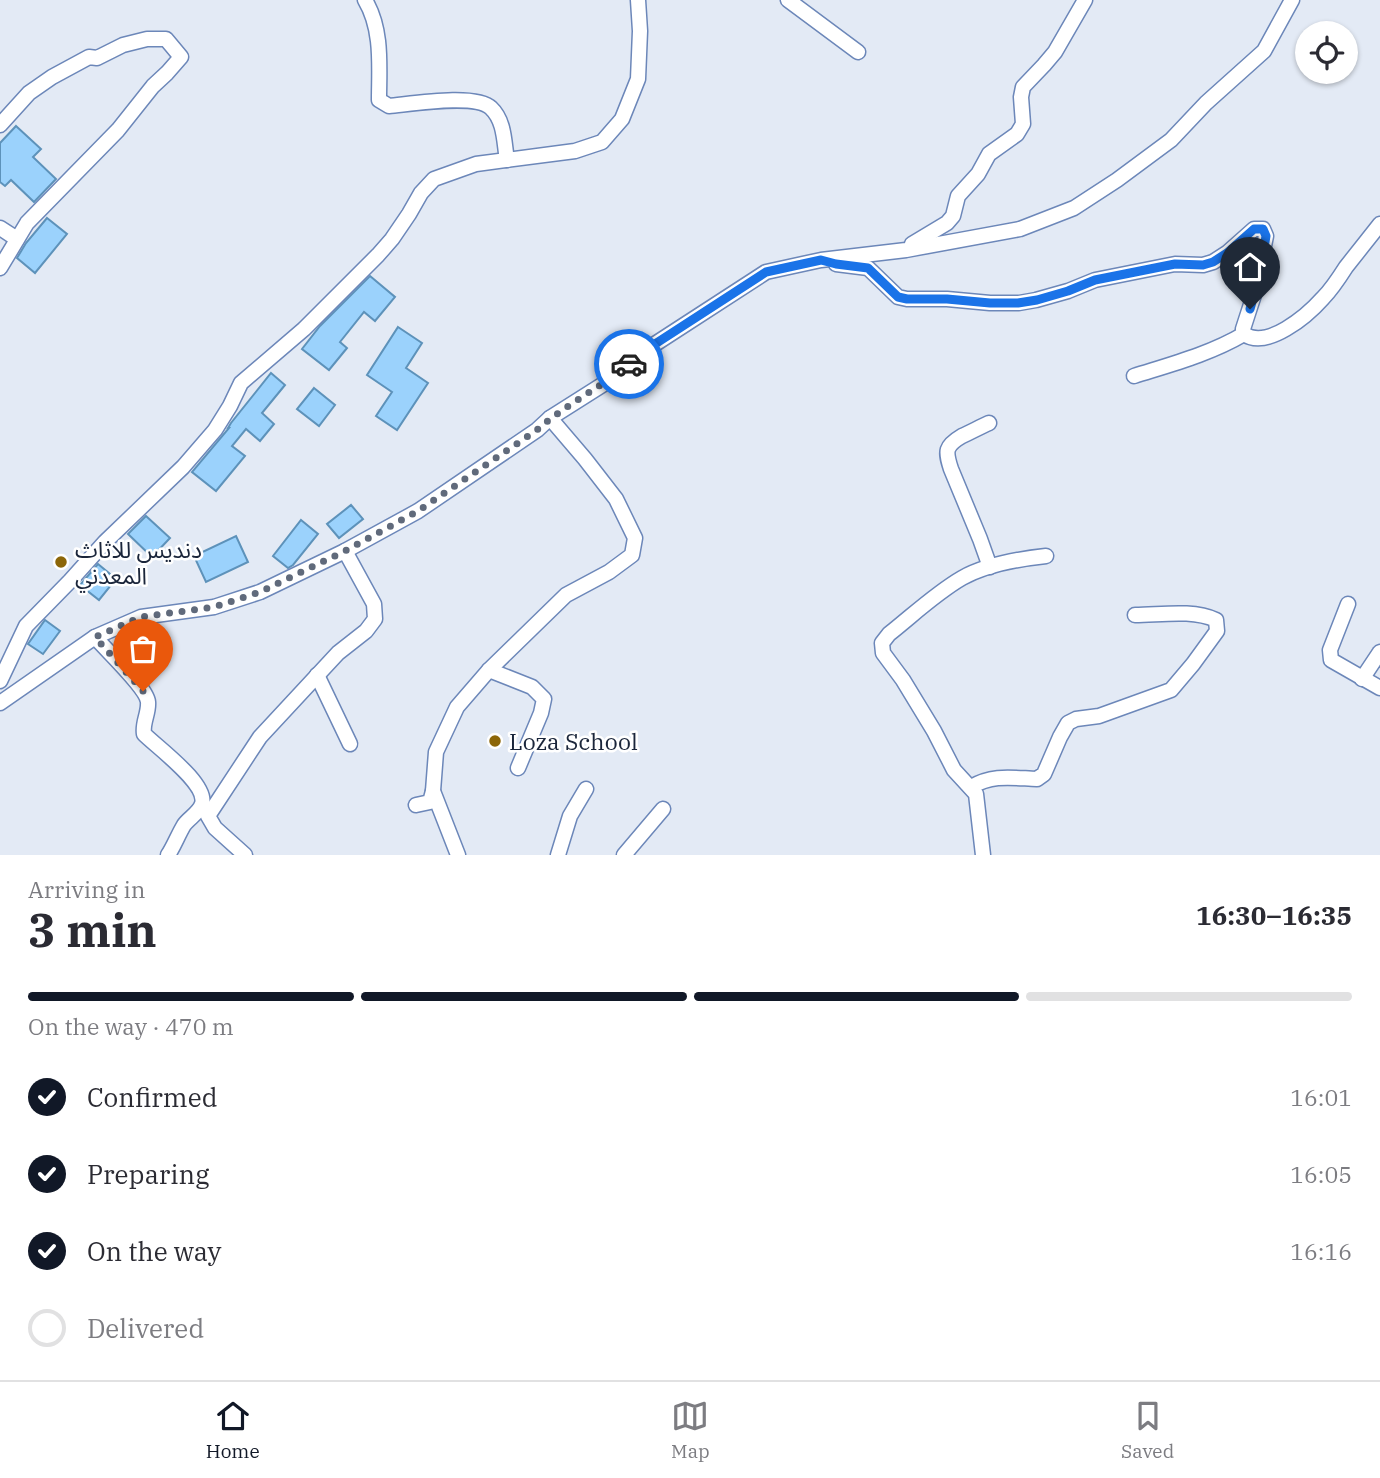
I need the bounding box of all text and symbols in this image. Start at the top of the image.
map controls [1295,21,1358,84]
button: locate [1295,21,1358,84]
pin [1220,237,1280,309]
icon: home [1231,248,1269,286]
courier [594,329,664,399]
icon: car [610,345,648,383]
place label: دنديس للاثاث المعدني [75,534,202,593]
marker: دنديس للاثاث المعدني [53,554,69,570]
pin [113,619,173,691]
icon: bag [124,630,162,668]
place label: Loza School [509,726,638,756]
marker: Loza School [487,733,503,749]
text: Arriving in [28,874,145,904]
text: 16:30–16:35 [1196,898,1352,932]
text: 3 min [28,900,157,960]
text: On the way · 470 m [28,1011,234,1041]
icon: check [28,1078,66,1116]
text: Confirmed [87,1080,218,1114]
text: 16:01 [1290,1082,1352,1112]
icon: check [28,1155,66,1193]
text: Preparing [87,1157,209,1191]
text: 16:05 [1290,1159,1352,1189]
icon: check [28,1232,66,1270]
text: On the way [87,1234,221,1268]
text: 16:16 [1290,1236,1352,1266]
text: Delivered [87,1311,204,1345]
tab: Home [206,1397,260,1463]
tab: Map [671,1397,710,1463]
tab: Saved [1121,1397,1174,1463]

